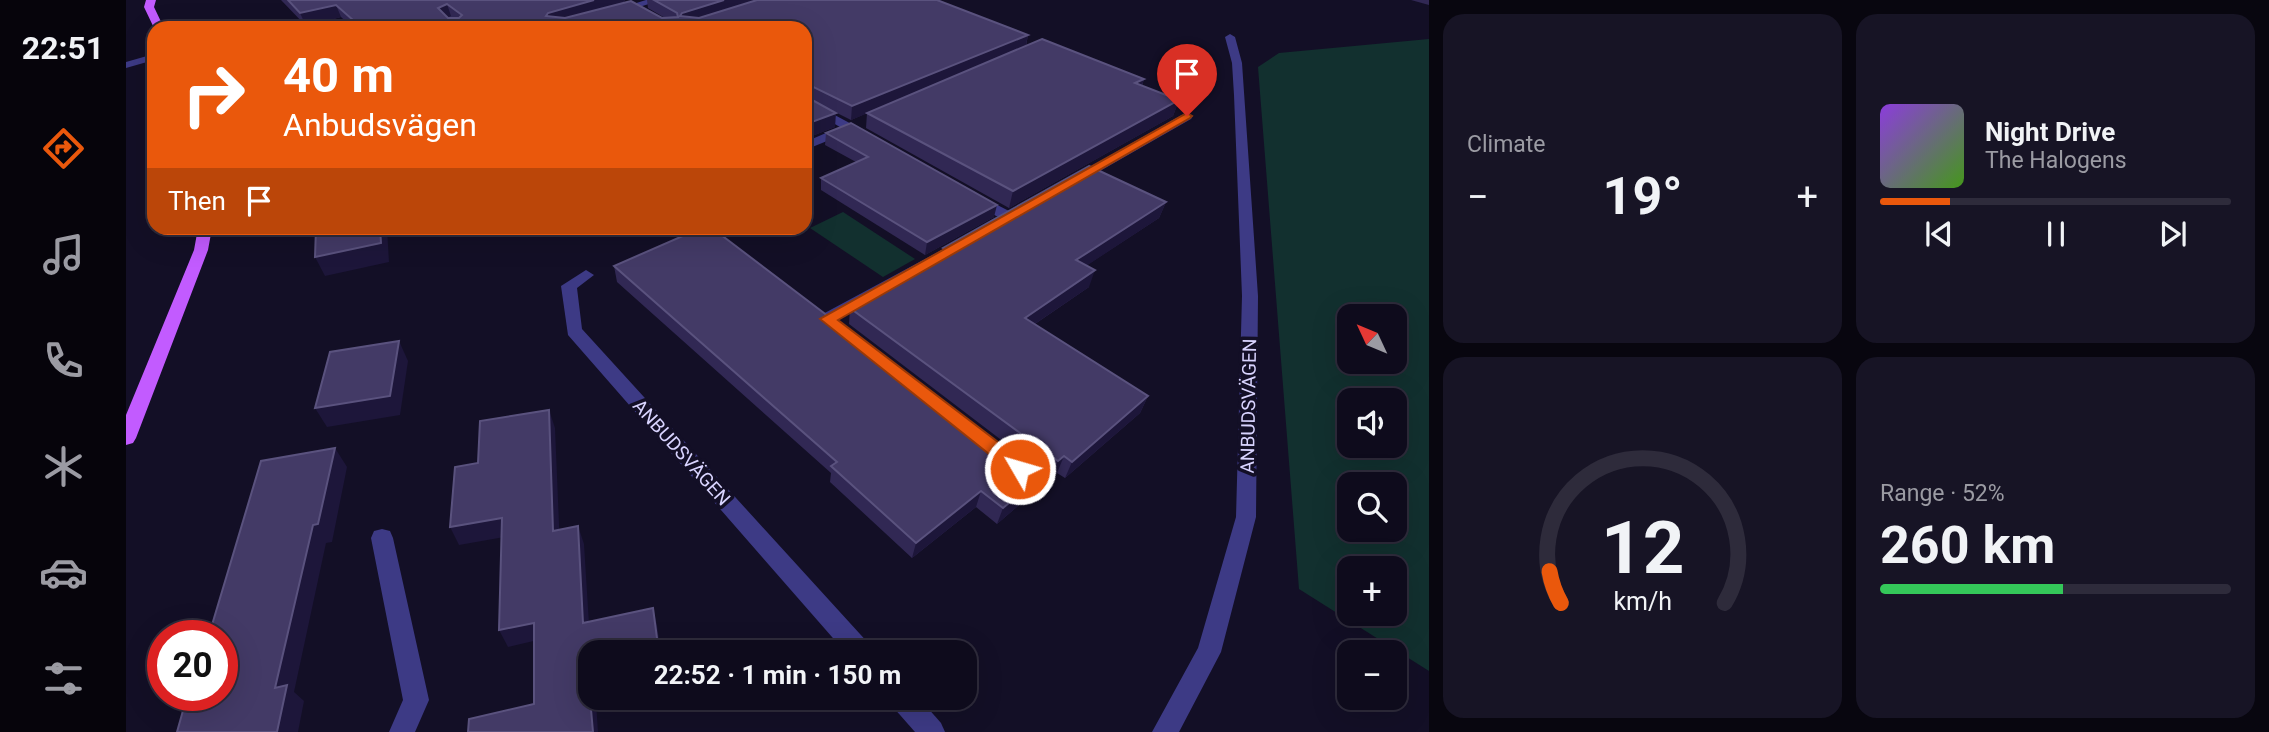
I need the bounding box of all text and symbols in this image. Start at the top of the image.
text: 22:51 [22,29,104,67]
pin [1157,44,1217,116]
text: 40 m [283,47,394,104]
icon: right [168,49,259,140]
icon: arrive [1168,55,1206,93]
text: Anbudsvägen [283,106,477,144]
text: Night Drive [1985,117,2115,147]
icon: directions [39,124,88,173]
text: Climate [1467,131,1546,158]
text: The Halogens [1985,147,2127,174]
text: 19° [1603,166,1683,227]
text: − [1467,175,1489,219]
text: + [1796,175,1818,219]
icon: arrive [240,182,278,220]
text: Then [168,186,226,216]
icon: previous [1920,215,1958,253]
icon: pause [2037,215,2075,253]
icon: next [2154,215,2192,253]
icon: music [39,230,88,279]
north arrow [1337,304,1407,374]
map controls [1337,304,1407,710]
icon: phone [39,336,88,385]
street label: ANBUDSVÄGEN [1236,338,1261,474]
button: sound [1337,388,1407,458]
street label: ANBUDSVÄGEN [628,395,735,510]
position arrow [983,432,1057,506]
icon: climate [39,442,88,491]
button: search [1337,472,1407,542]
text: Range · 52% [1880,480,2005,507]
text: 12 [1601,506,1684,592]
text: 260 km [1880,515,2055,576]
icon: car [39,548,88,597]
button: + [1337,556,1407,626]
text: km/h [1613,587,1672,616]
speed limit sign: 20 [147,620,238,711]
button: − [1337,640,1407,710]
icon: filters [39,654,88,703]
text: 22:52 · 1 min · 150 m [654,660,901,690]

